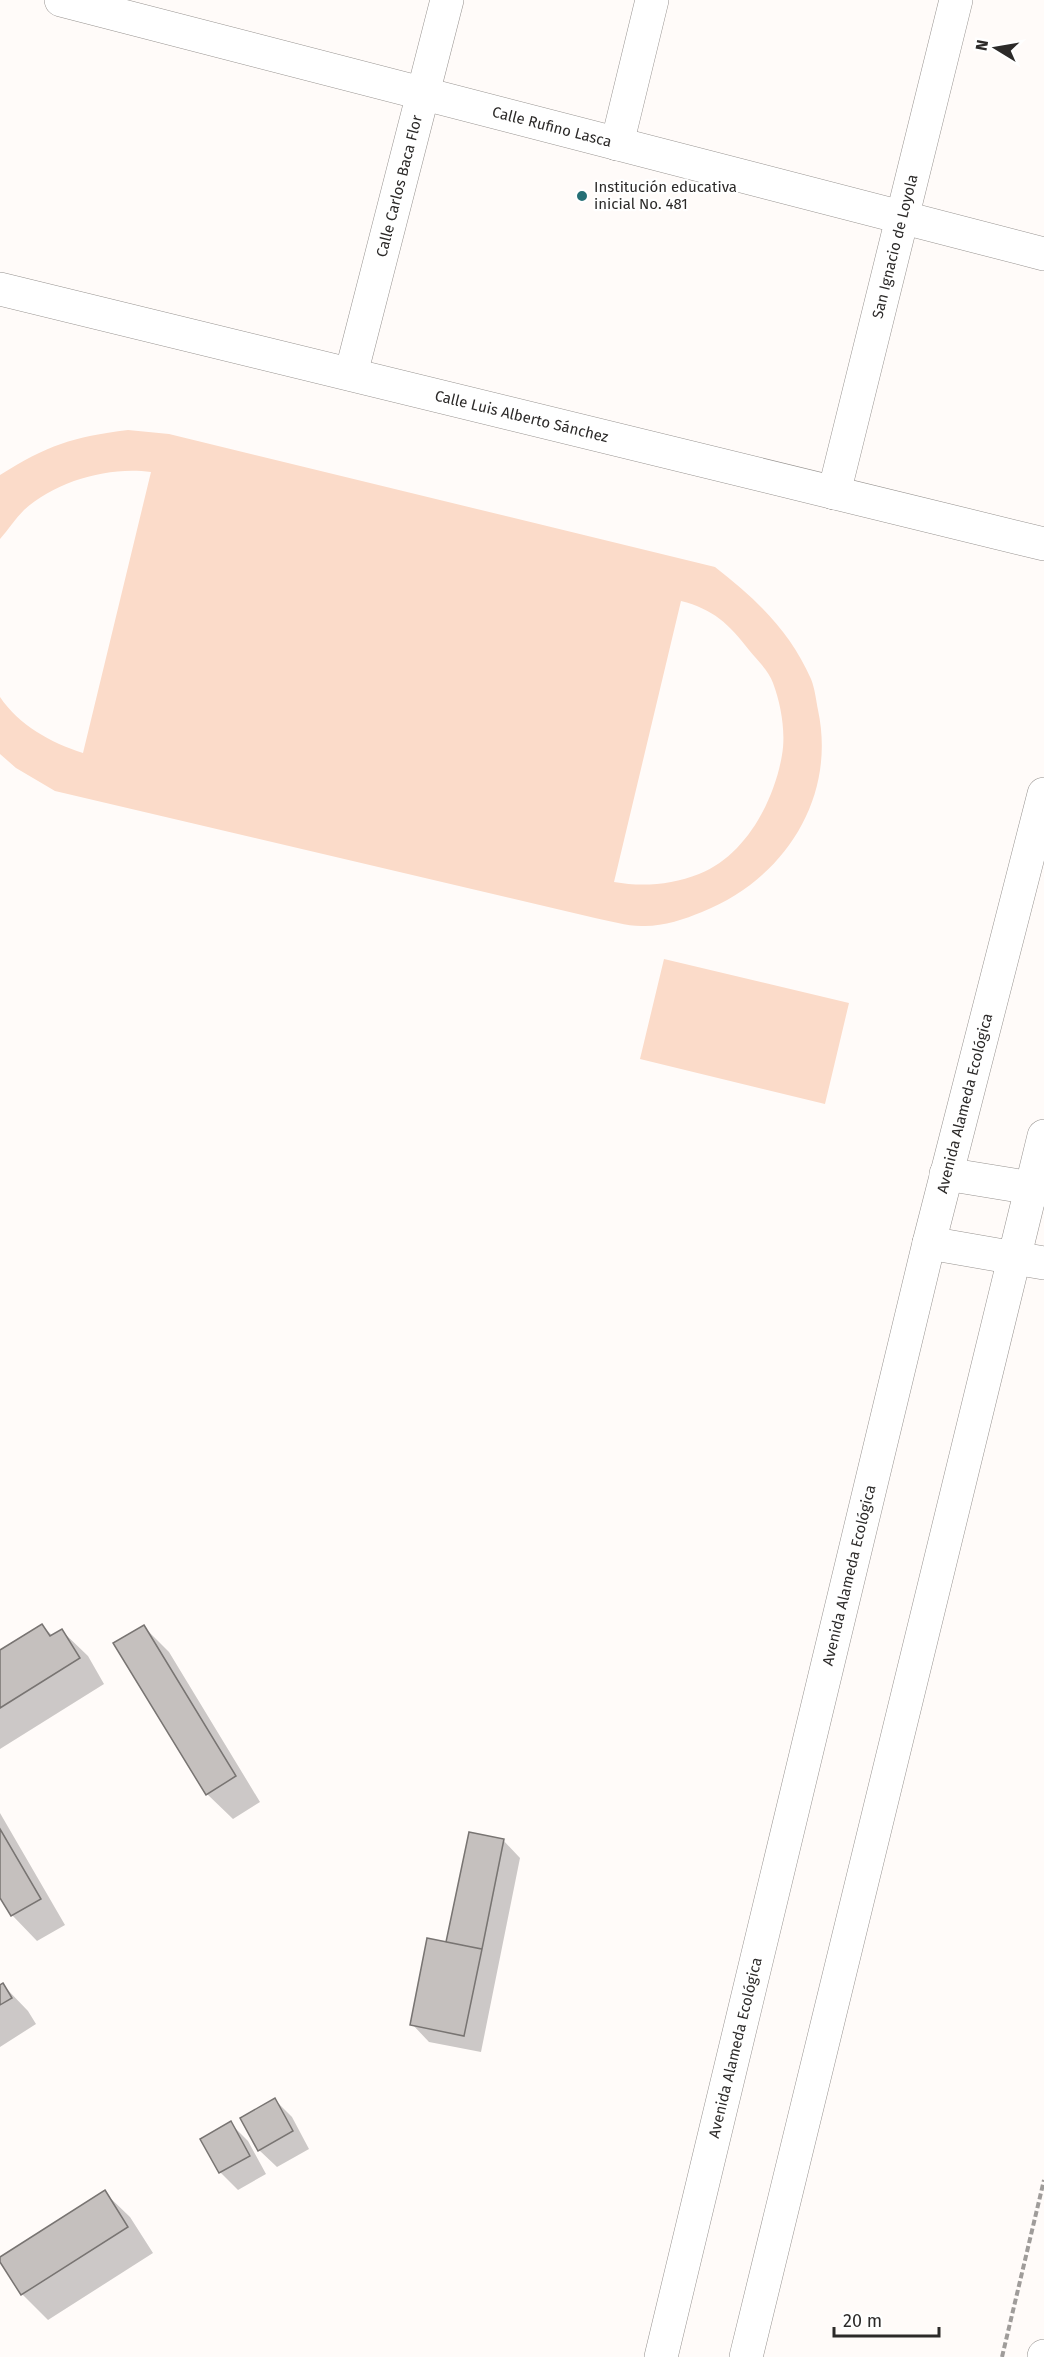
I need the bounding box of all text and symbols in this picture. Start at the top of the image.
north arrow [966,18,1026,78]
text: N [971,38,992,52]
street label: Calle Rufino Lasca [490,103,614,151]
street label: Calle Carlos Baca Flor [372,113,426,259]
street label: San Ignacio de Loyola [868,172,922,320]
place label: Institución educativa inicial No. 481 [594,178,737,213]
marker: Institución educativa inicial No. 481 [575,189,589,203]
street label: Calle Luis Alberto Sánchez [433,387,611,446]
street label: Avenida Alameda Ecológica [933,1011,996,1195]
street label: Avenida Alameda Ecológica [819,1483,879,1667]
street label: Avenida Alameda Ecológica [705,1956,766,2140]
scale bar [834,2300,939,2338]
text: 20 m [843,2310,882,2332]

